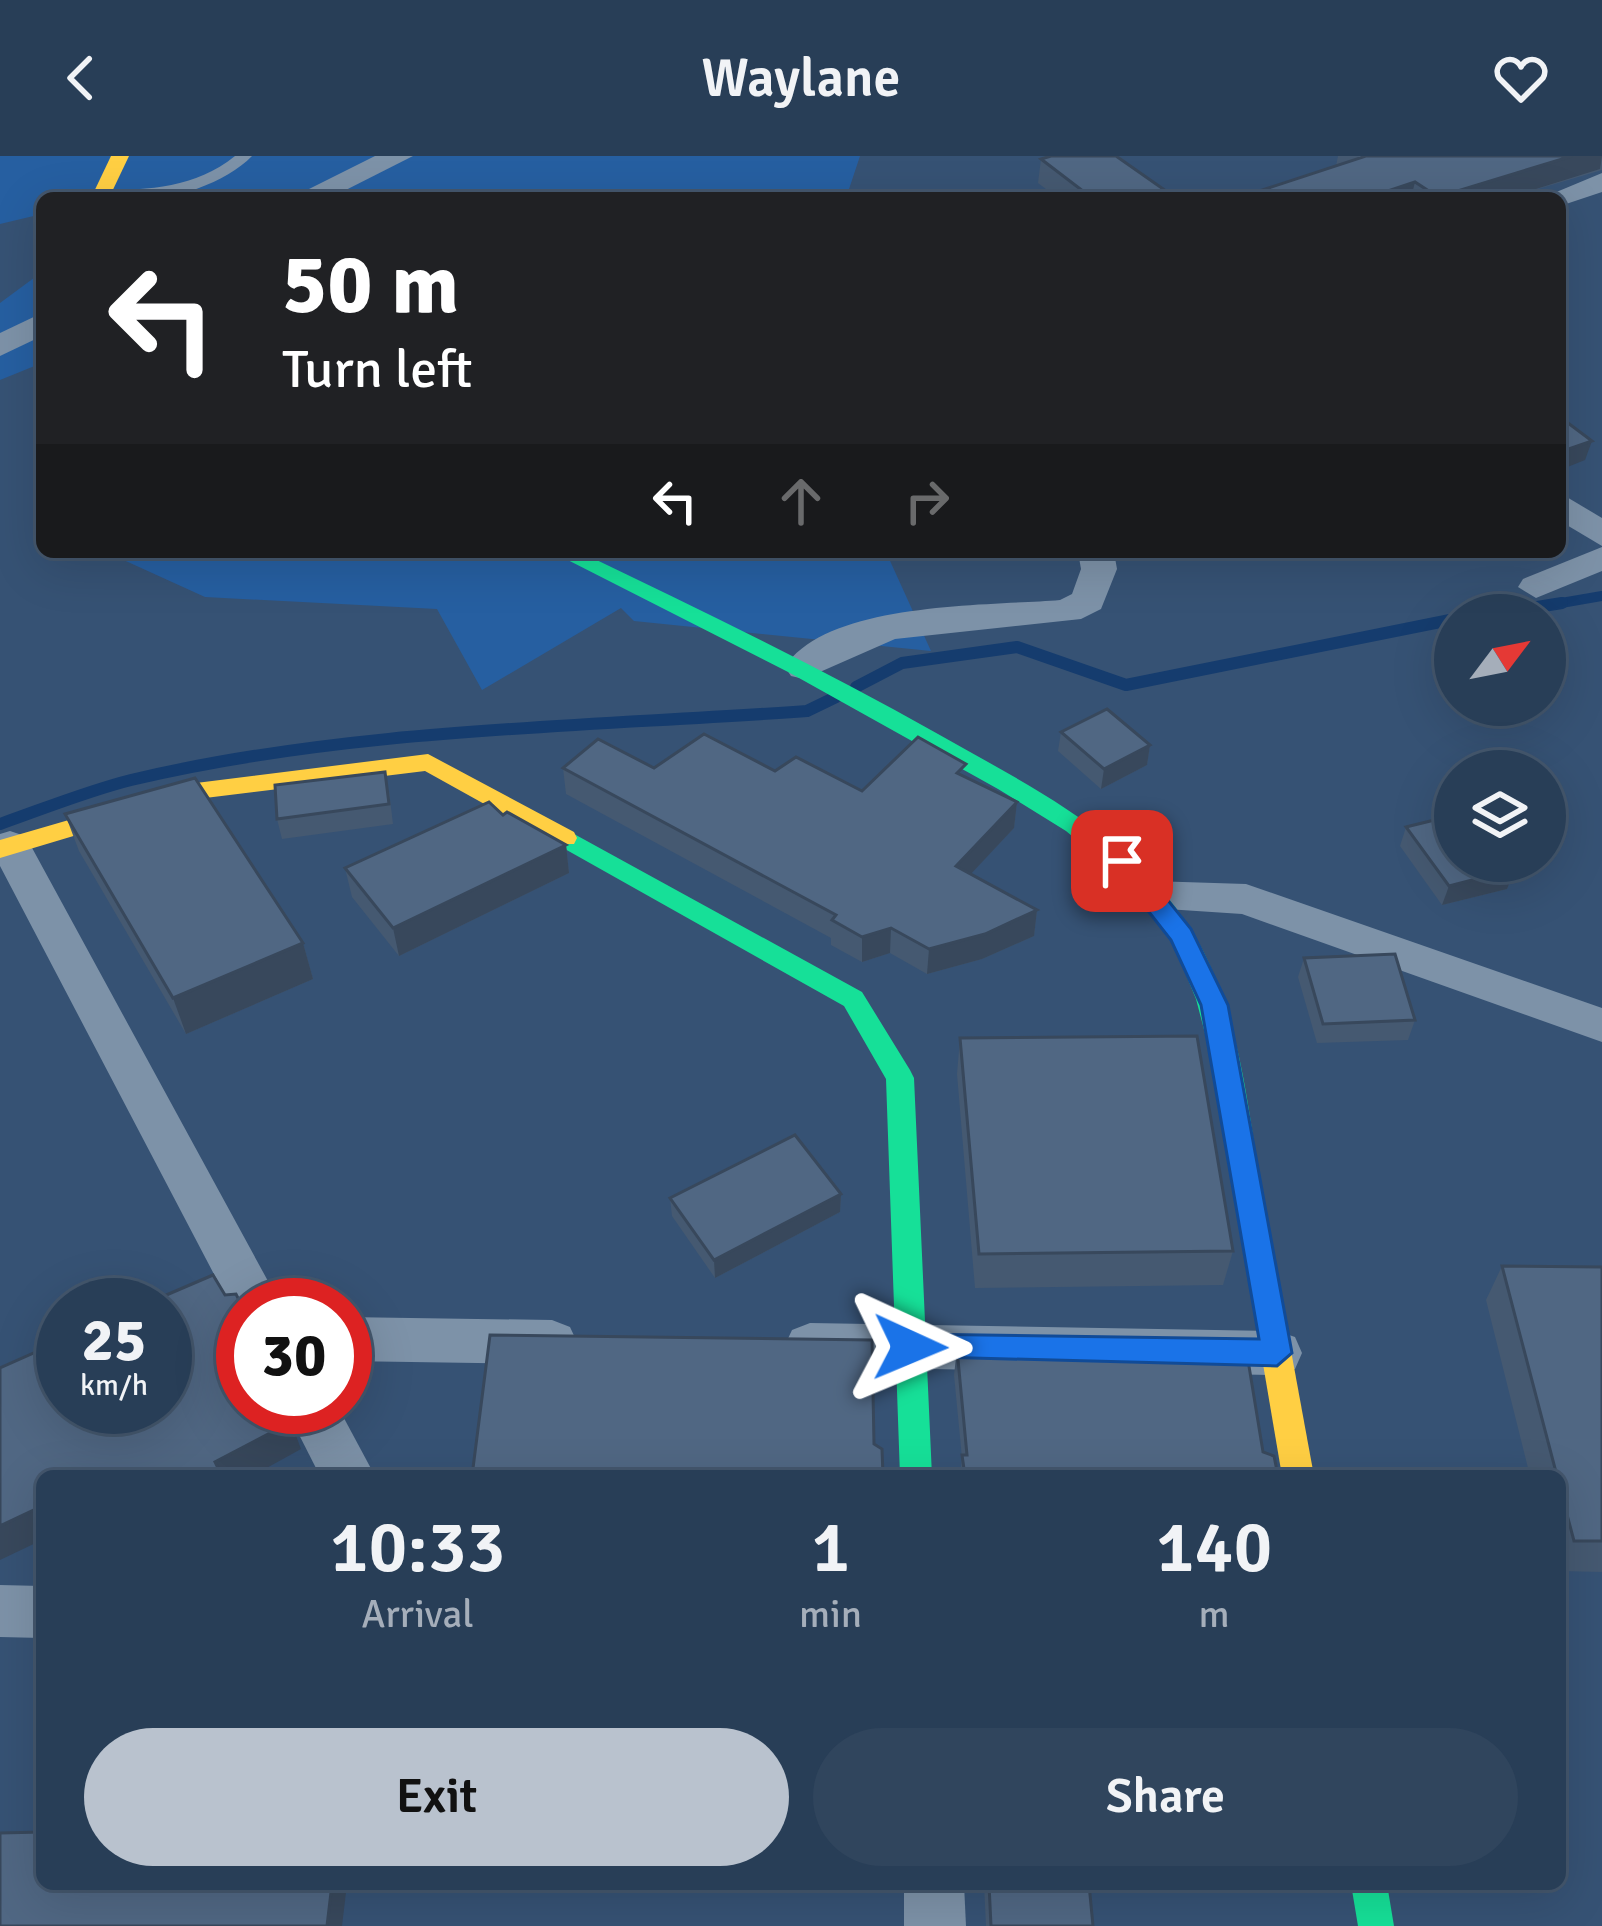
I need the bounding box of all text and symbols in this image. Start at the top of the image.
icon: back [48,45,114,111]
text: Waylane [701,45,901,112]
icon: heart [1488,45,1554,111]
text: 50 m [282,233,459,337]
icon: left [84,240,240,396]
text: Turn left [282,336,472,403]
icon: left [642,468,708,534]
icon: ahead [768,468,834,534]
icon: right [894,468,960,534]
north arrow [1434,594,1566,726]
map controls [1434,594,1566,882]
button: layers [1434,750,1566,882]
pin [1071,810,1173,912]
icon: arrive [1089,828,1155,894]
speed limit sign: 30 [216,1278,372,1434]
position arrow [847,1284,973,1410]
text: 25 [82,1304,146,1378]
text: km/h [80,1367,148,1404]
text: 10:33 [330,1503,505,1592]
text: 1 [811,1503,850,1592]
text: 140 [1156,1503,1272,1592]
text: Arrival [361,1590,474,1638]
text: min [799,1590,862,1638]
text: m [1198,1590,1230,1638]
button: Exit [84,1728,789,1866]
button: Share [813,1728,1518,1866]

